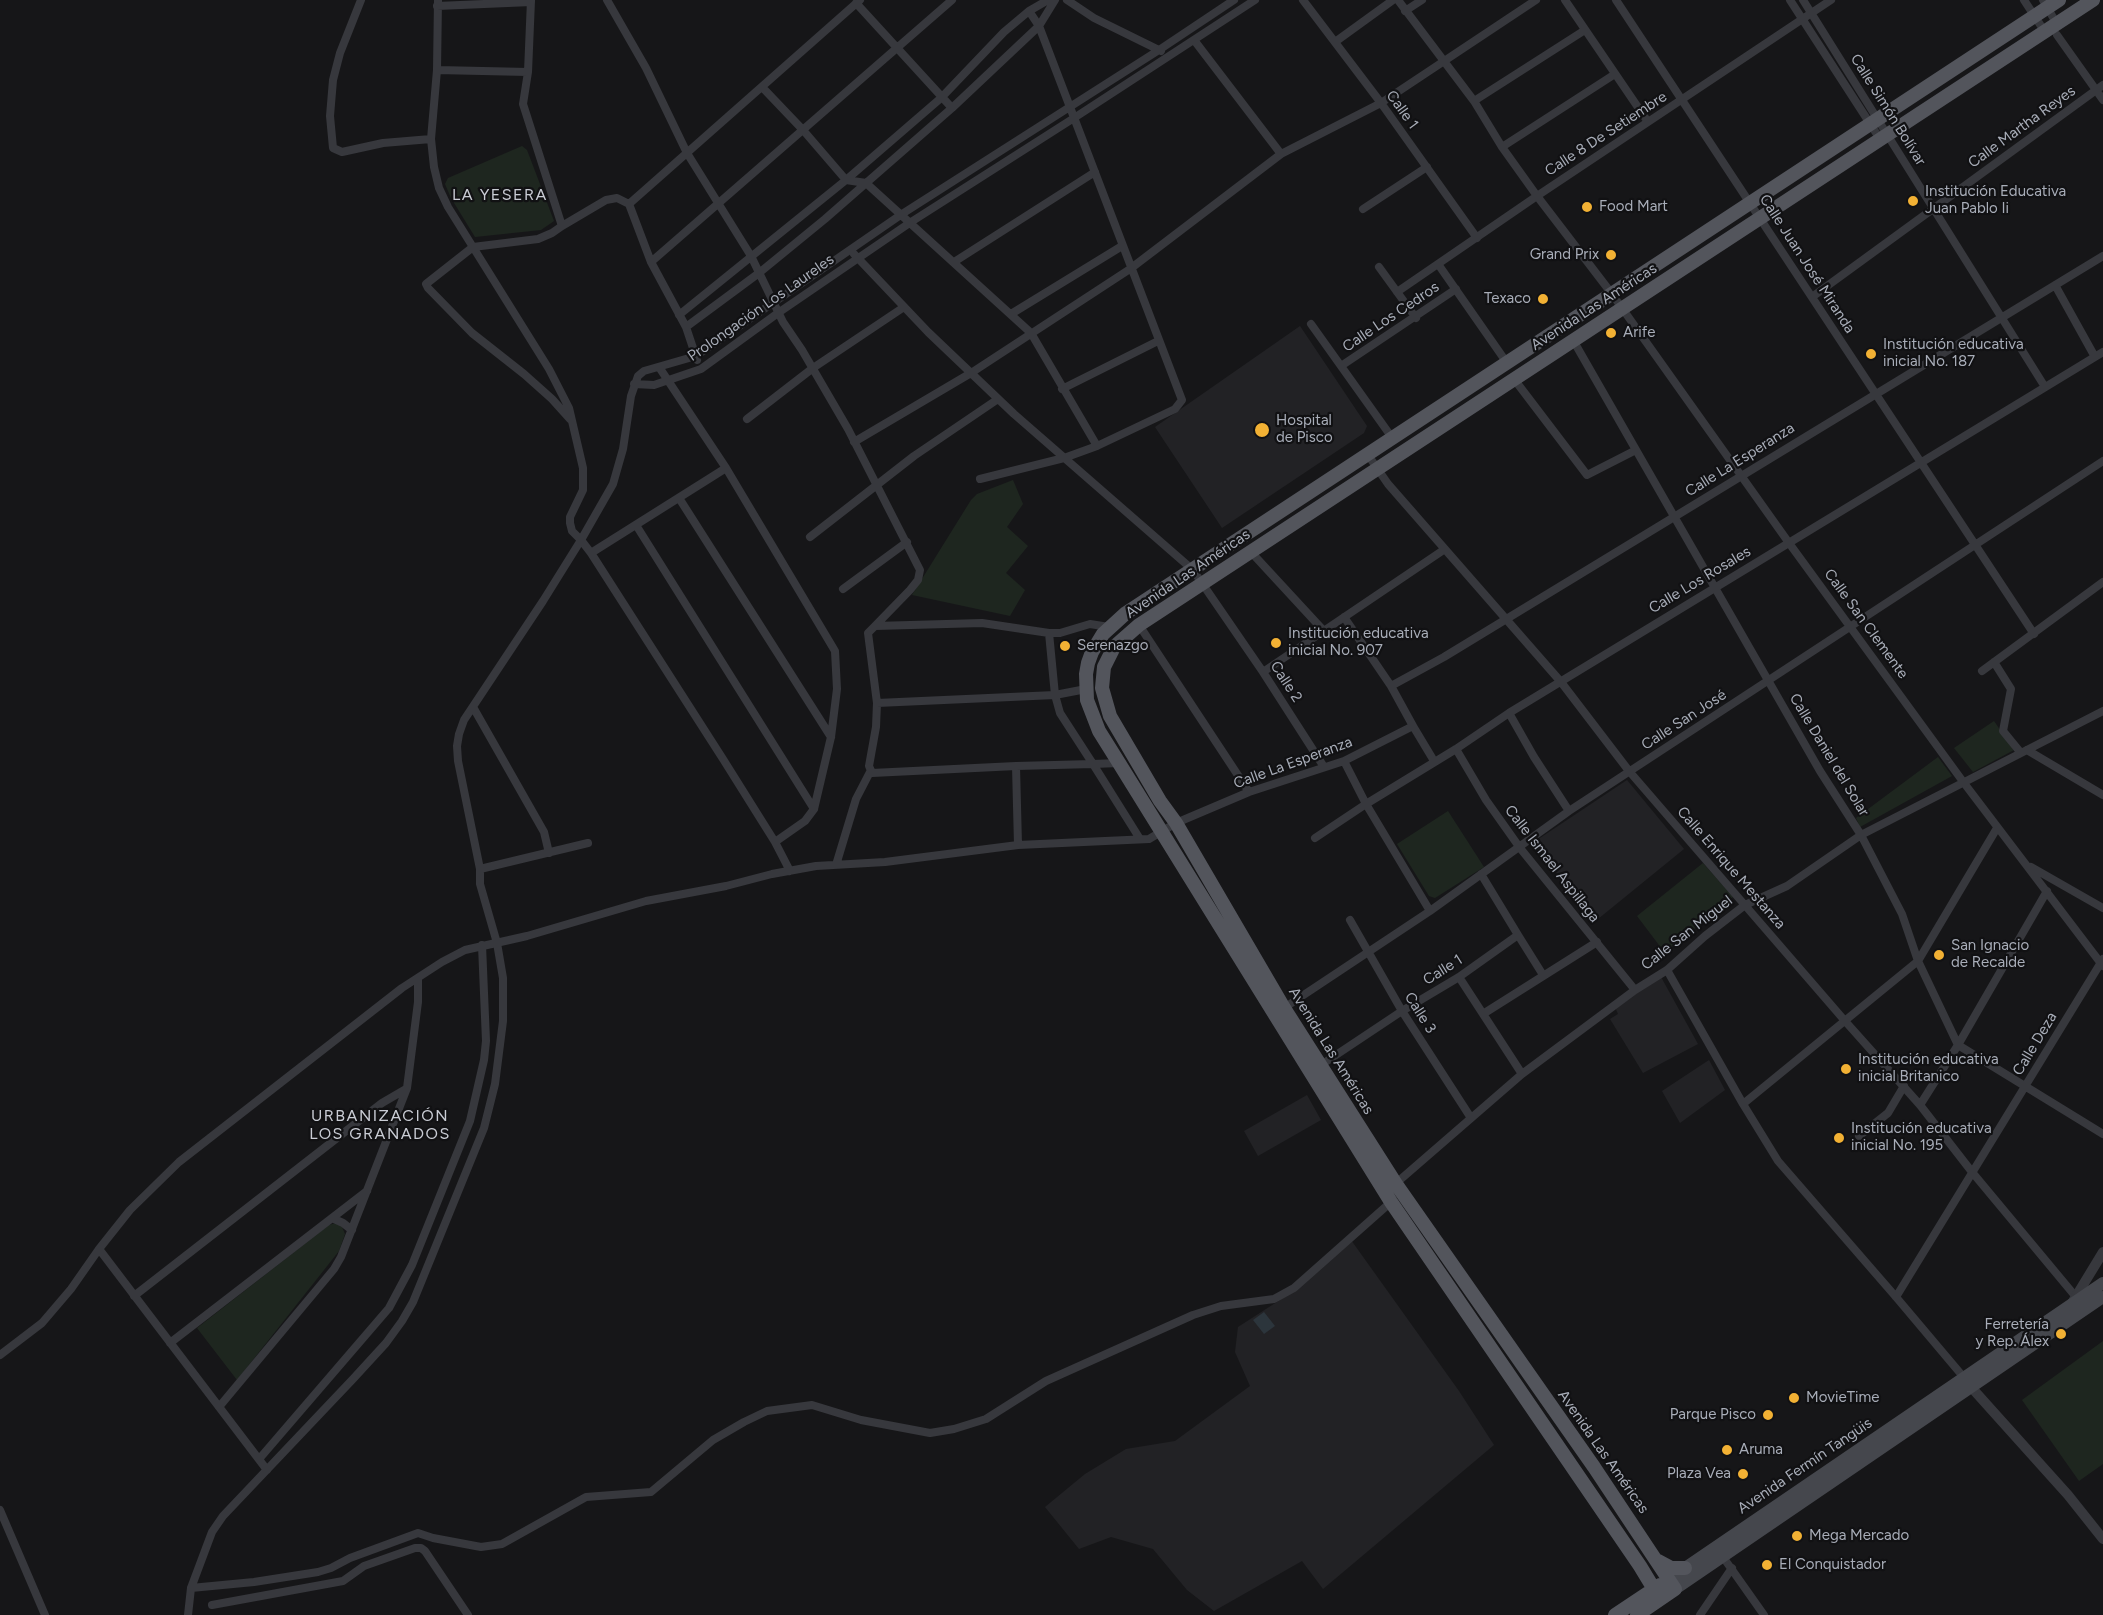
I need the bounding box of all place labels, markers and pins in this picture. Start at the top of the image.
place label: Institución Educativa Juan Pablo Ii [1925,183,2066,218]
marker: Institución Educativa Juan Pablo Ii [1906,194,1920,208]
place label: Food Mart [1599,198,1668,216]
marker: Food Mart [1580,200,1594,214]
place label: Grand Prix [1530,246,1599,264]
marker: Grand Prix [1604,248,1618,262]
place label: Texaco [1484,290,1531,308]
marker: Texaco [1536,292,1550,306]
place label: Arife [1623,324,1655,342]
marker: Arife [1604,326,1618,340]
place label: Institución educativa inicial No. 187 [1883,336,2024,371]
marker: Institución educativa inicial No. 187 [1864,347,1878,361]
place label: Hospital de Pisco [1276,412,1333,447]
marker: Hospital de Pisco [1253,421,1271,439]
place label: Institución educativa inicial No. 907 [1288,625,1429,660]
marker: Institución educativa inicial No. 907 [1269,636,1283,650]
place label: Serenazgo [1077,637,1149,655]
marker: Serenazgo [1058,639,1072,653]
place label: San Ignacio de Recalde [1951,937,2029,972]
marker: San Ignacio de Recalde [1932,948,1946,962]
place label: Institución educativa inicial Britanico [1858,1051,1999,1086]
marker: Institución educativa inicial Britanico [1839,1062,1853,1076]
place label: Institución educativa inicial No. 195 [1851,1120,1992,1155]
marker: Institución educativa inicial No. 195 [1832,1131,1846,1145]
place label: Ferretería y Rep. Álex [1975,1316,2049,1351]
marker: Ferretería y Rep. Álex [2054,1327,2068,1341]
place label: MovieTime [1806,1389,1879,1407]
marker: MovieTime [1787,1391,1801,1405]
place label: Parque Pisco [1670,1406,1756,1424]
marker: Parque Pisco [1761,1408,1775,1422]
place label: Aruma [1739,1441,1783,1459]
marker: Aruma [1720,1443,1734,1457]
place label: Plaza Vea [1667,1465,1731,1483]
marker: Plaza Vea [1736,1467,1750,1481]
place label: Mega Mercado [1809,1527,1909,1545]
marker: Mega Mercado [1790,1529,1804,1543]
place label: El Conquistador [1779,1556,1886,1574]
marker: El Conquistador [1760,1558,1774,1572]

